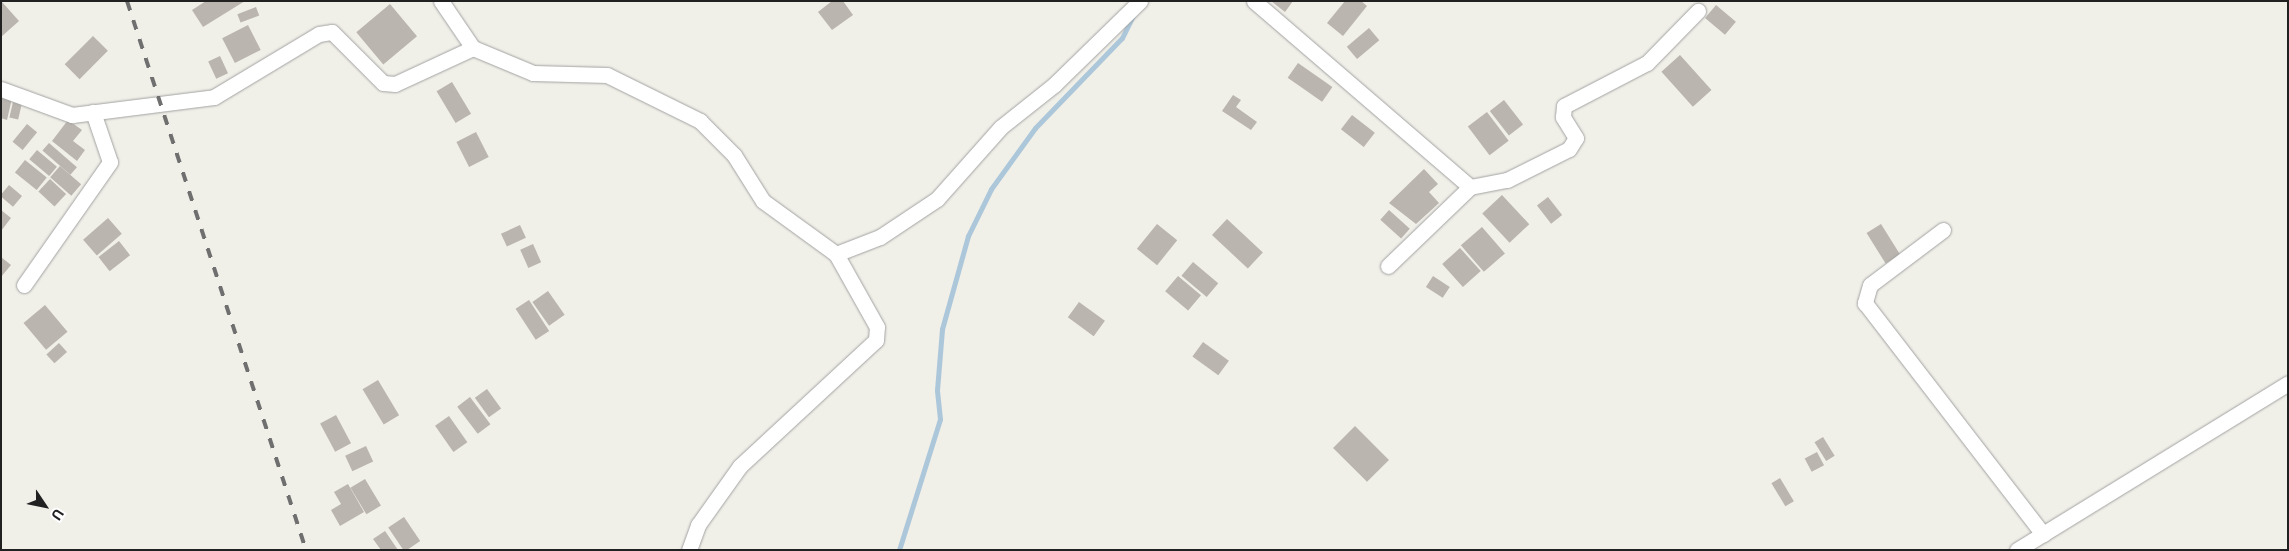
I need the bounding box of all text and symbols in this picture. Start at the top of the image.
north arrow [20,481,70,531]
text: U [48,506,67,523]

